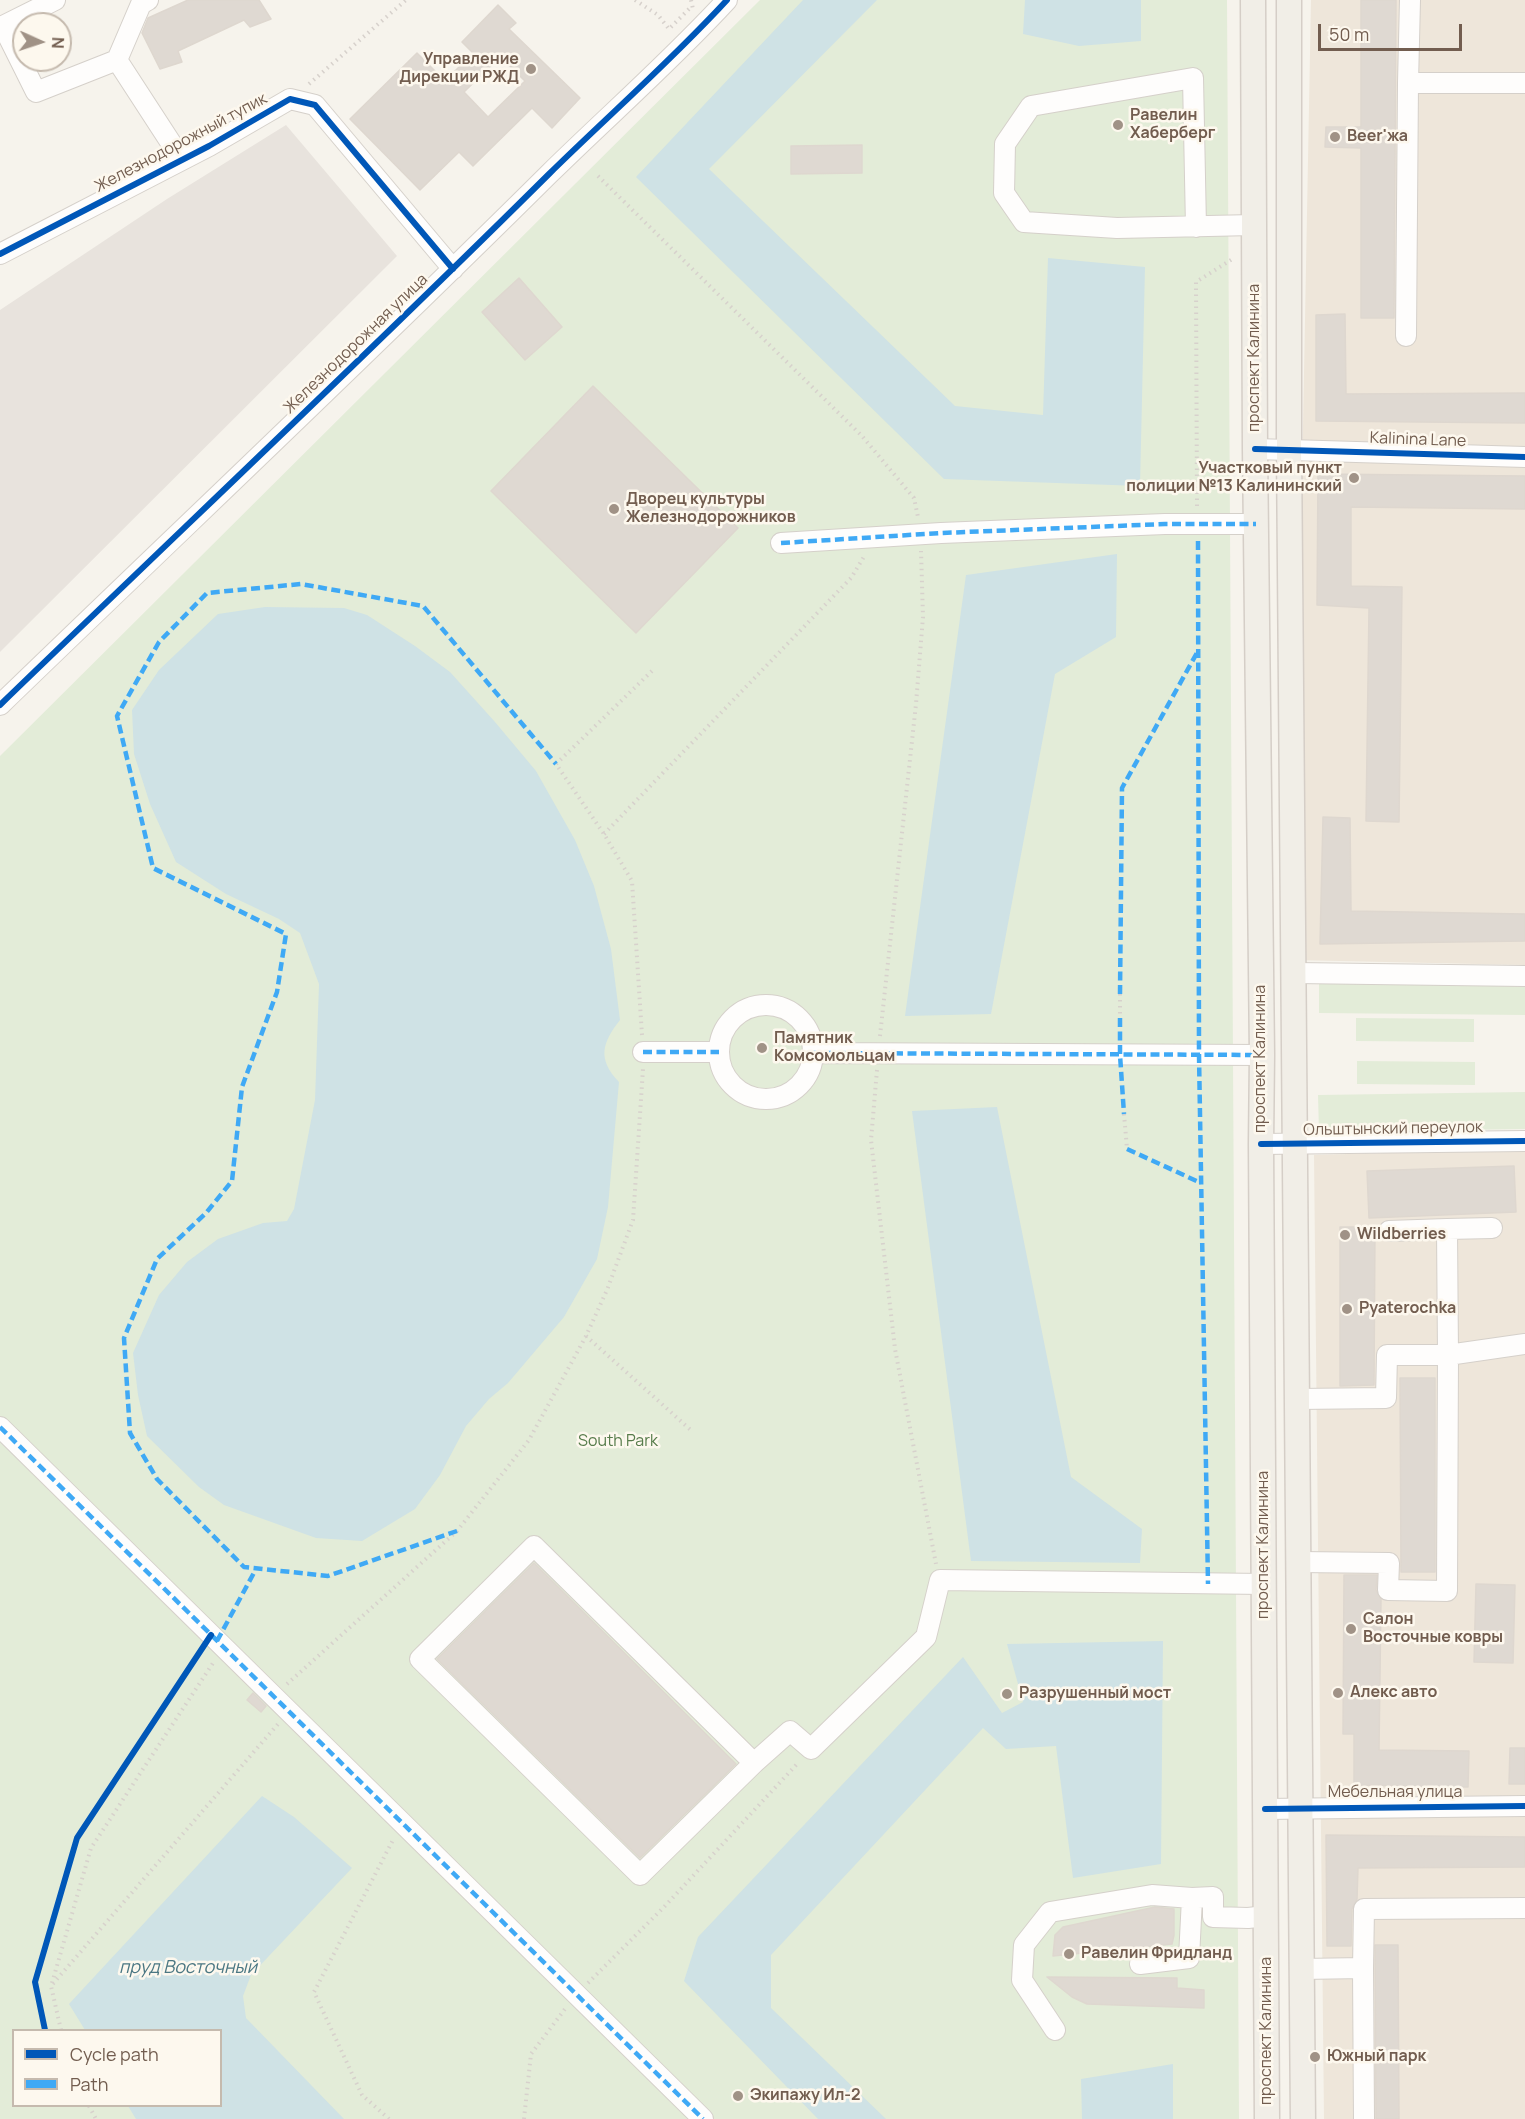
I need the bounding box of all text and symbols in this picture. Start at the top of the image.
north arrow [12,12,72,72]
scale bar [1321,12,1465,50]
text: 50 m [1329,22,1369,46]
text: N [47,37,69,49]
place label: Управление Дирекции РЖД [399,50,519,88]
marker: Управление Дирекции РЖД [524,62,538,76]
street label: Железнодорожный тупик [92,89,270,197]
place label: Равелин Хаберберг [1130,106,1216,144]
marker: Равелин Хаберберг [1111,118,1125,132]
place label: Beer'жа [1347,127,1408,147]
marker: Beer'жа [1328,130,1342,144]
street label: Железнодорожная улица [280,270,432,418]
street label: проспект Калинина [1245,284,1265,432]
street label: Kalinina Lane [1369,429,1467,451]
place label: Участковый пункт полиции №13 Калининский [1126,459,1342,497]
marker: Участковый пункт полиции №13 Калининский [1347,471,1361,485]
place label: Дворец культуры Железнодорожников [626,490,796,528]
marker: Дворец культуры Железнодорожников [607,502,621,516]
street label: проспект Калинина [1251,985,1271,1133]
place label: Памятник Комсомольцам [774,1029,895,1067]
marker: Памятник Комсомольцам [755,1041,769,1055]
street label: Ольштынский переулок [1303,1118,1483,1140]
place label: Wildberries [1357,1225,1446,1245]
marker: Wildberries [1338,1228,1352,1242]
place label: Pyaterochka [1359,1299,1456,1319]
marker: Pyaterochka [1340,1302,1354,1316]
park label: South Park [578,1432,658,1452]
street label: проспект Калинина [1254,1471,1274,1619]
place label: Салон Восточные ковры [1363,1610,1503,1648]
marker: Салон Восточные ковры [1344,1622,1358,1636]
place label: Алекс авто [1350,1683,1437,1703]
place label: Разрушенный мост [1019,1684,1171,1704]
marker: Алекс авто [1331,1686,1345,1700]
marker: Разрушенный мост [1000,1687,1014,1701]
street label: Мебельная улица [1328,1783,1462,1803]
place label: Равелин Фридланд [1081,1944,1232,1964]
marker: Равелин Фридланд [1062,1947,1076,1961]
water label: пруд Восточный [119,1957,257,1979]
street label: проспект Калинина [1257,1957,1277,2105]
legend [12,2029,222,2107]
text: Cycle path [70,2042,159,2066]
place label: Южный парк [1327,2047,1426,2067]
marker: Южный парк [1308,2050,1322,2064]
text: Path [70,2072,108,2096]
place label: Экипажу Ил-2 [750,2086,861,2106]
marker: Экипажу Ил-2 [731,2089,745,2103]

